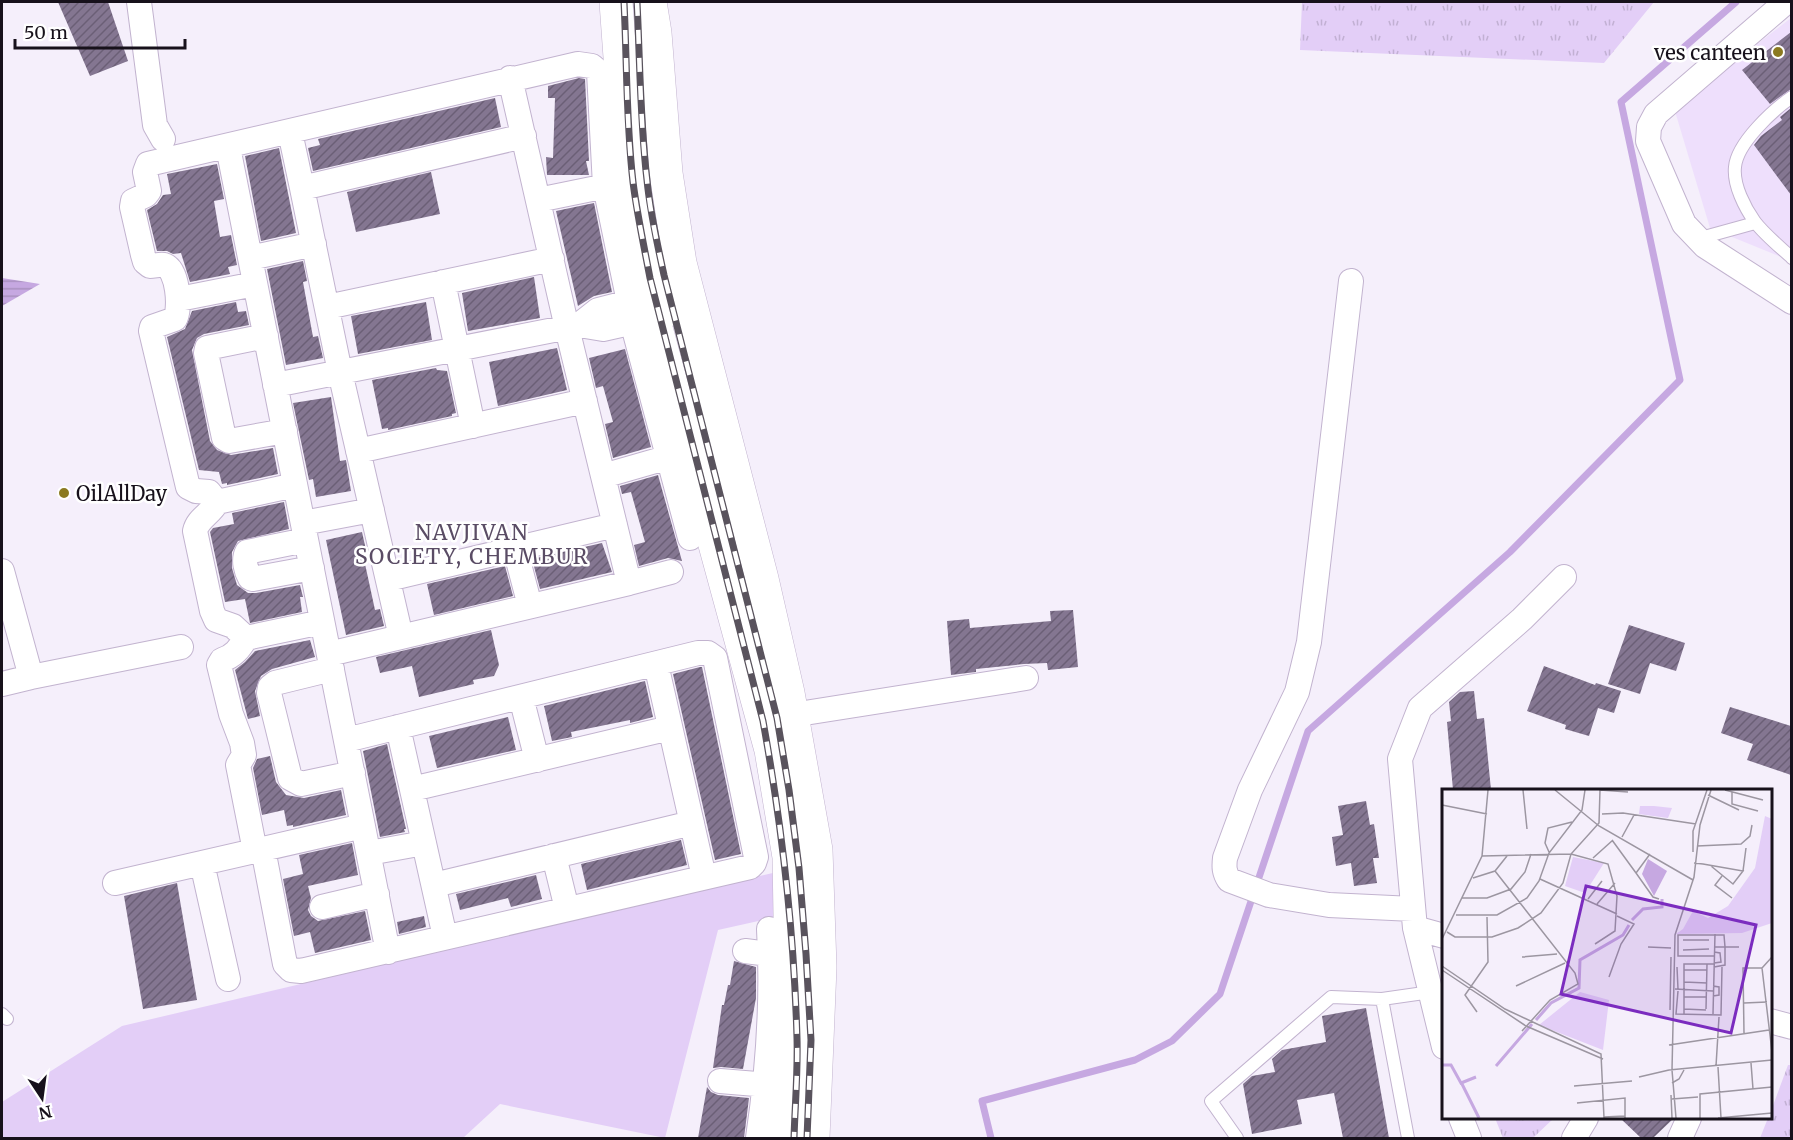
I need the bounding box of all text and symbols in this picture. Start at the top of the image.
scale bar [15,12,184,50]
text: 50 m [24,21,68,44]
place label: ves canteen [1653,40,1766,65]
marker: ves canteen [1771,45,1785,59]
place label: OilAllDay [76,481,168,506]
marker: OilAllDay [57,486,71,500]
district label: NAVJIVAN SOCIETY, CHEMBUR [355,519,589,570]
inset map [1442,789,1772,1119]
north arrow [12,1068,72,1128]
text: N [37,1101,54,1124]

